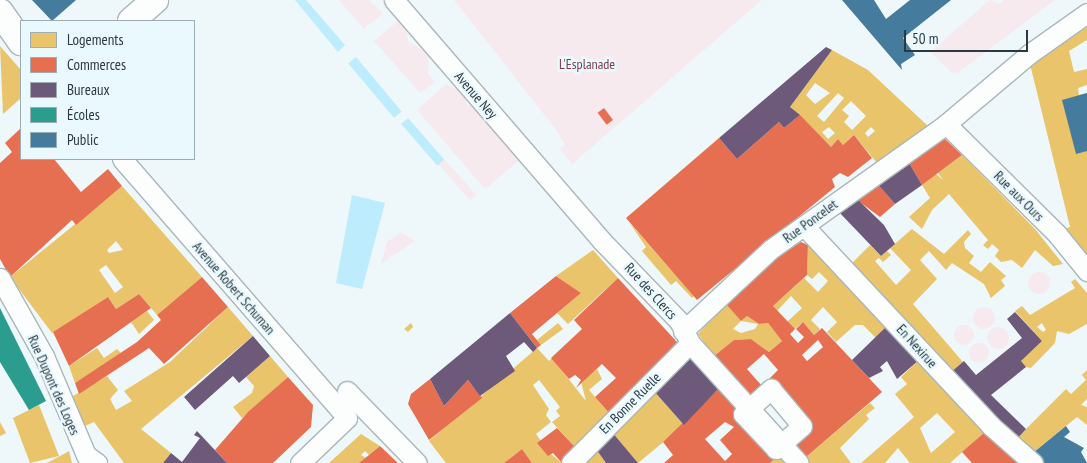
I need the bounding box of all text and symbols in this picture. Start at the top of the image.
legend [20,20,195,160]
scale bar [907,20,1031,52]
text: 50 m [912,29,938,48]
text: Logements [67,30,123,49]
text: Commerces [67,55,126,74]
park label: L'Esplanade [559,56,615,72]
street label: Avenue Ney [451,68,501,122]
text: Bureaux [67,80,110,99]
text: Écoles [67,105,100,124]
text: Public [67,130,98,149]
street label: Rue aux Ours [990,167,1048,225]
street label: Rue Poncelet [780,196,840,246]
street label: Avenue Robert Schuman [189,238,279,338]
street label: Rue des Clercs [621,259,681,323]
street label: En Nexirue [893,321,941,371]
street label: Rue Dupont des Loges [24,333,84,437]
street label: En Bonne Ruelle [596,369,664,437]

